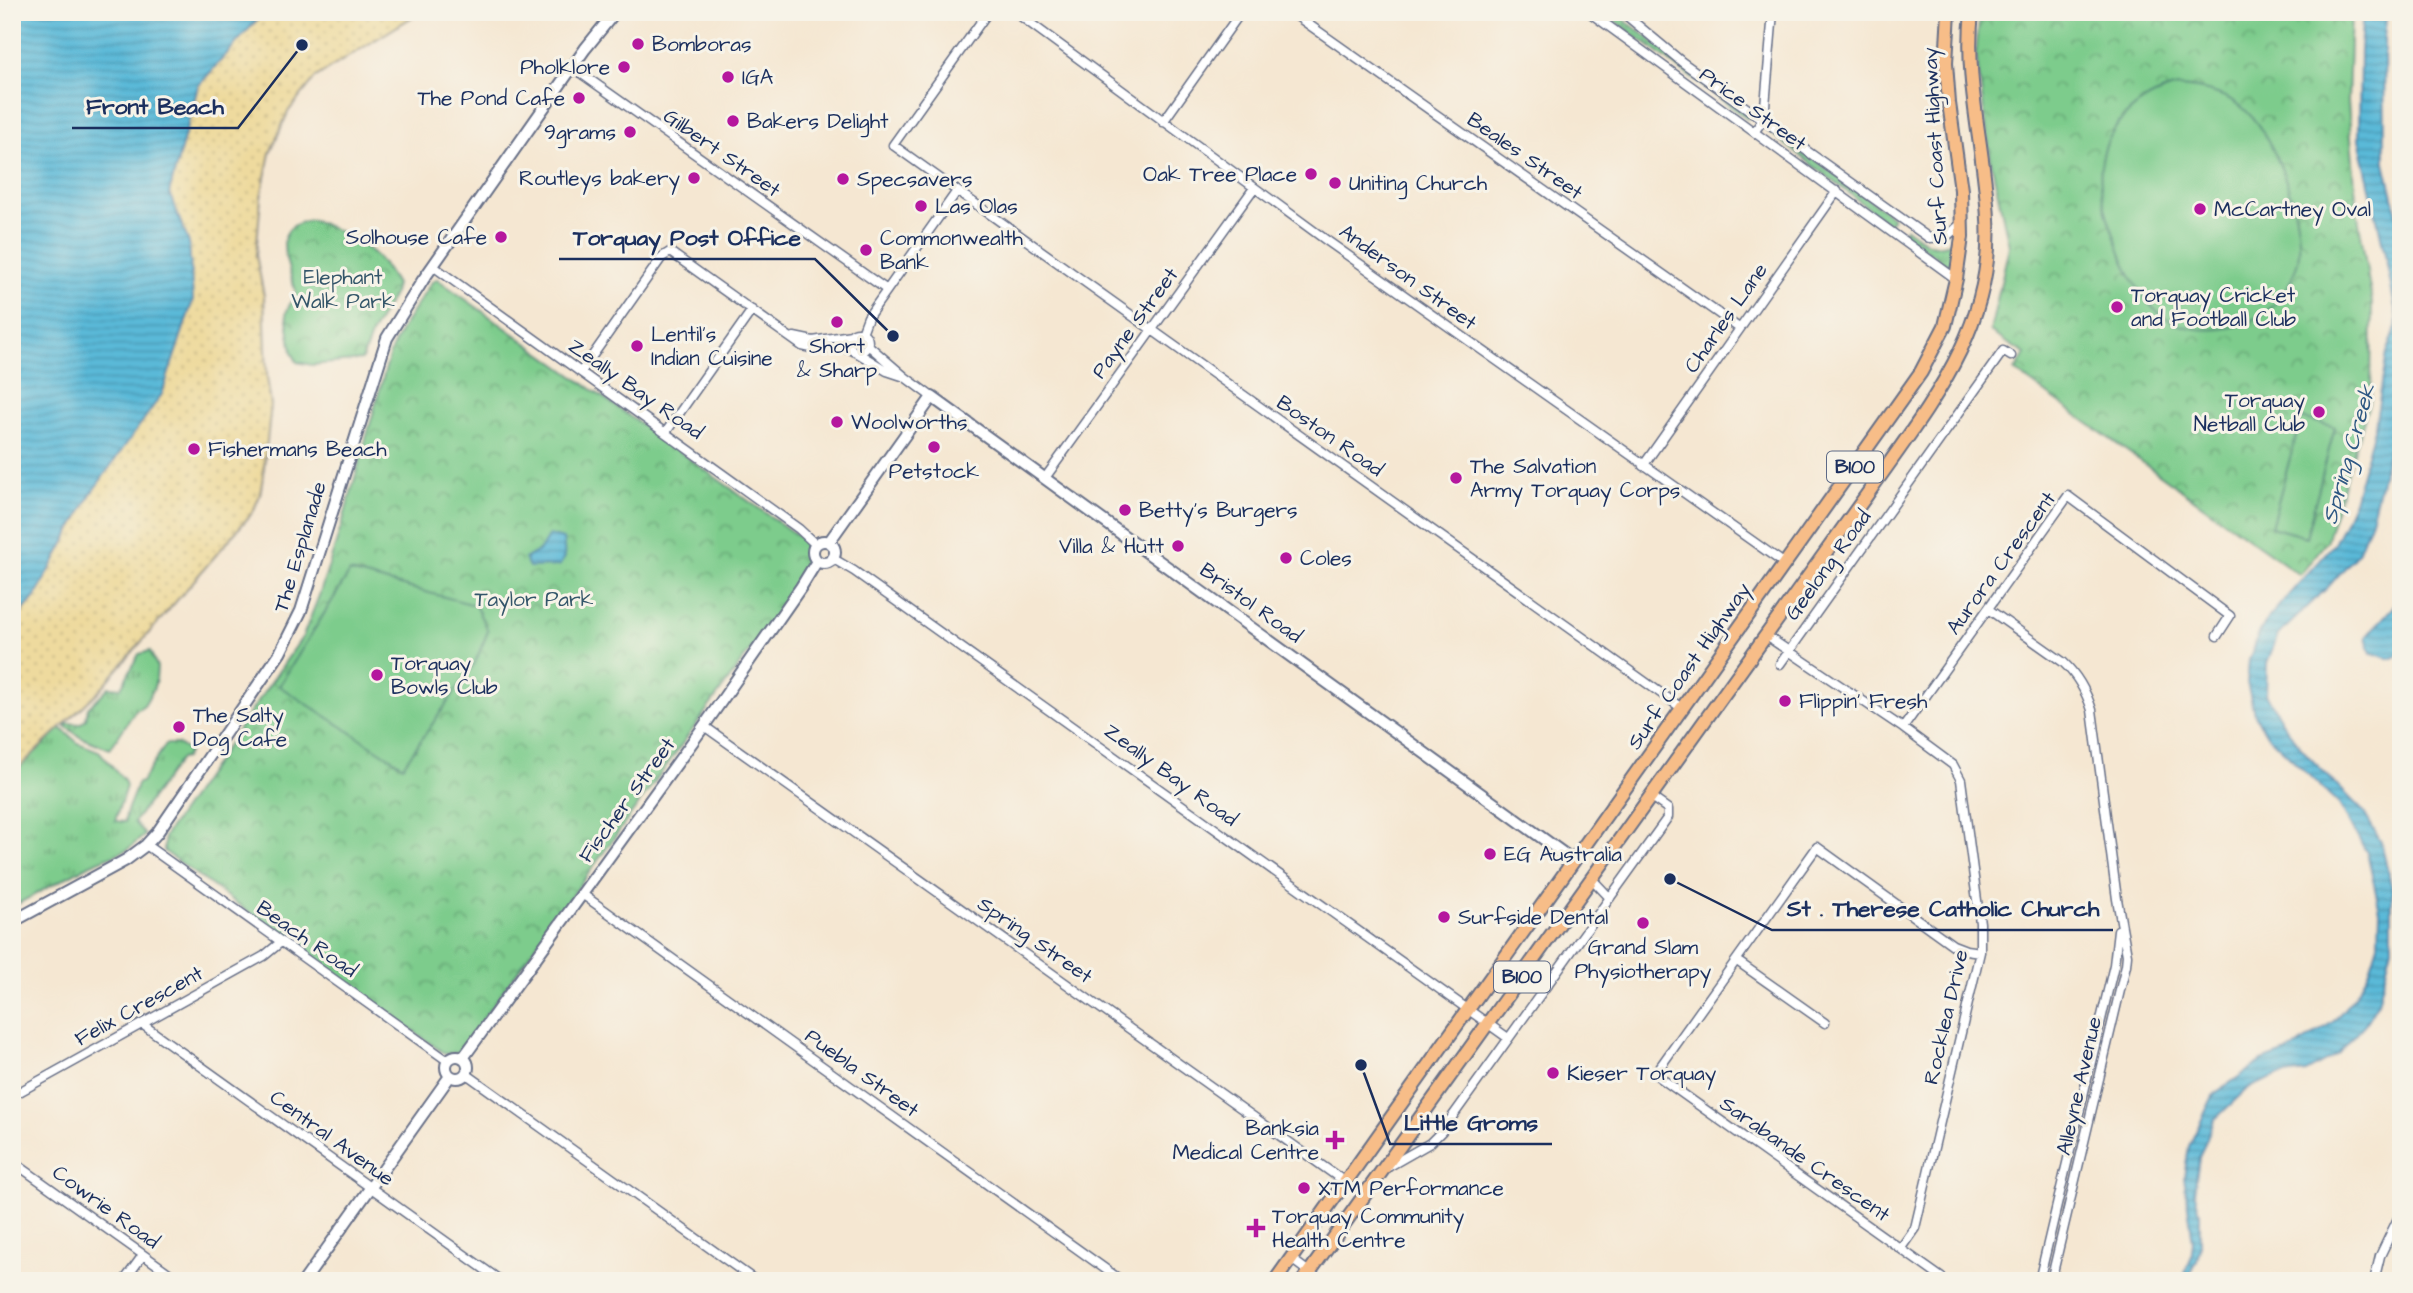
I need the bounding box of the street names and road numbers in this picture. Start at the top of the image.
street label: Surf Coast Highway [1915,46,1957,245]
street label: Price Street [1694,60,1813,158]
street label: Gilbert Street [657,102,787,205]
street label: Beales Street [1461,105,1589,207]
street label: Anderson Street [1333,217,1483,337]
street label: Charles Lane [1677,257,1775,379]
street label: Payne Street [1085,261,1187,386]
street label: Zeally Bay Road [561,332,710,448]
street label: Boston Road [1271,388,1390,484]
road number: B100 [1827,452,1883,482]
street label: The Esplanade [266,478,335,616]
street label: Aurora Crescent [1939,485,2063,640]
street label: Geelong Road [1778,504,1880,627]
street label: Bristol Road [1194,556,1308,650]
street label: Surf Coast Highway [1620,576,1759,756]
street label: Zeally Bay Road [1097,717,1244,835]
street label: Fischer Street [572,731,683,868]
street label: Spring Street [970,890,1099,992]
street label: Beach Road [251,893,364,985]
street label: Rocklea Drive [1916,947,1976,1087]
street label: Felix Crescent [70,958,209,1053]
road number: B100 [1494,962,1550,993]
street label: Alleyne Avenue [2049,1014,2111,1159]
street label: Puebla Street [799,1022,925,1125]
street label: Central Avenue [264,1083,400,1193]
street label: Sarabande Crescent [1714,1089,1896,1229]
street label: Cowrie Road [46,1158,166,1256]

